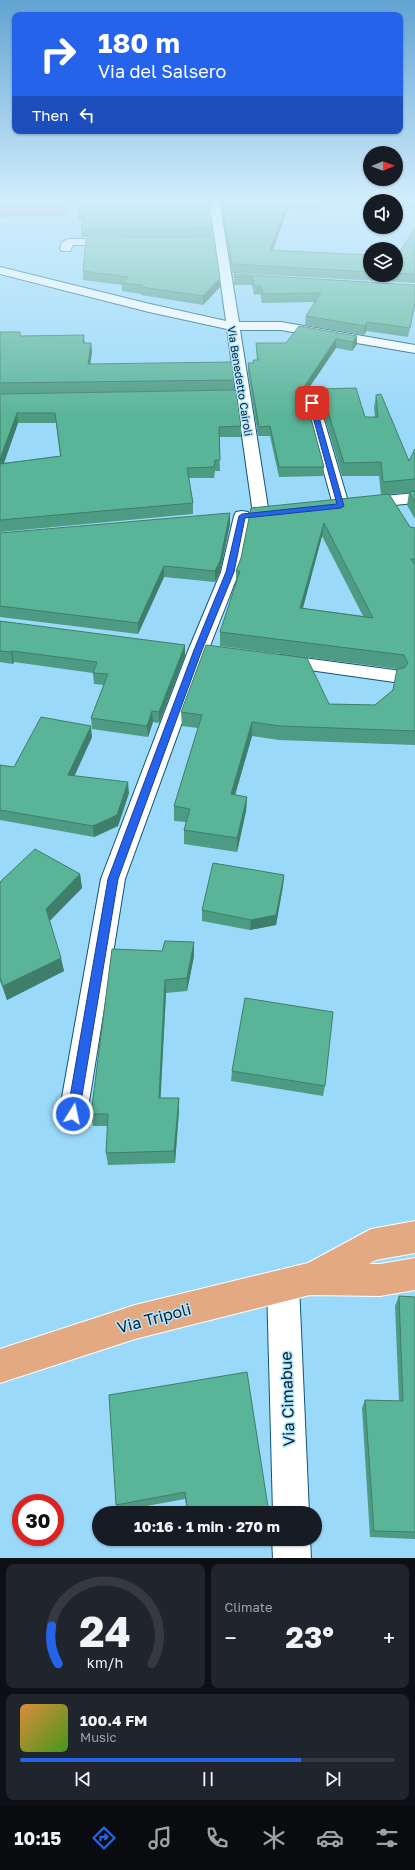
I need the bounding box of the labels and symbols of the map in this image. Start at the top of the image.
north arrow [363,146,403,186]
street label: Via Benedetto Cairoli [225,325,256,437]
pin [295,386,329,420]
position arrow [52,1093,94,1135]
street label: Via Tripoli [115,1299,193,1337]
street label: Via Cimabue [275,1351,299,1447]
speed limit sign: 30 [12,1494,64,1546]

